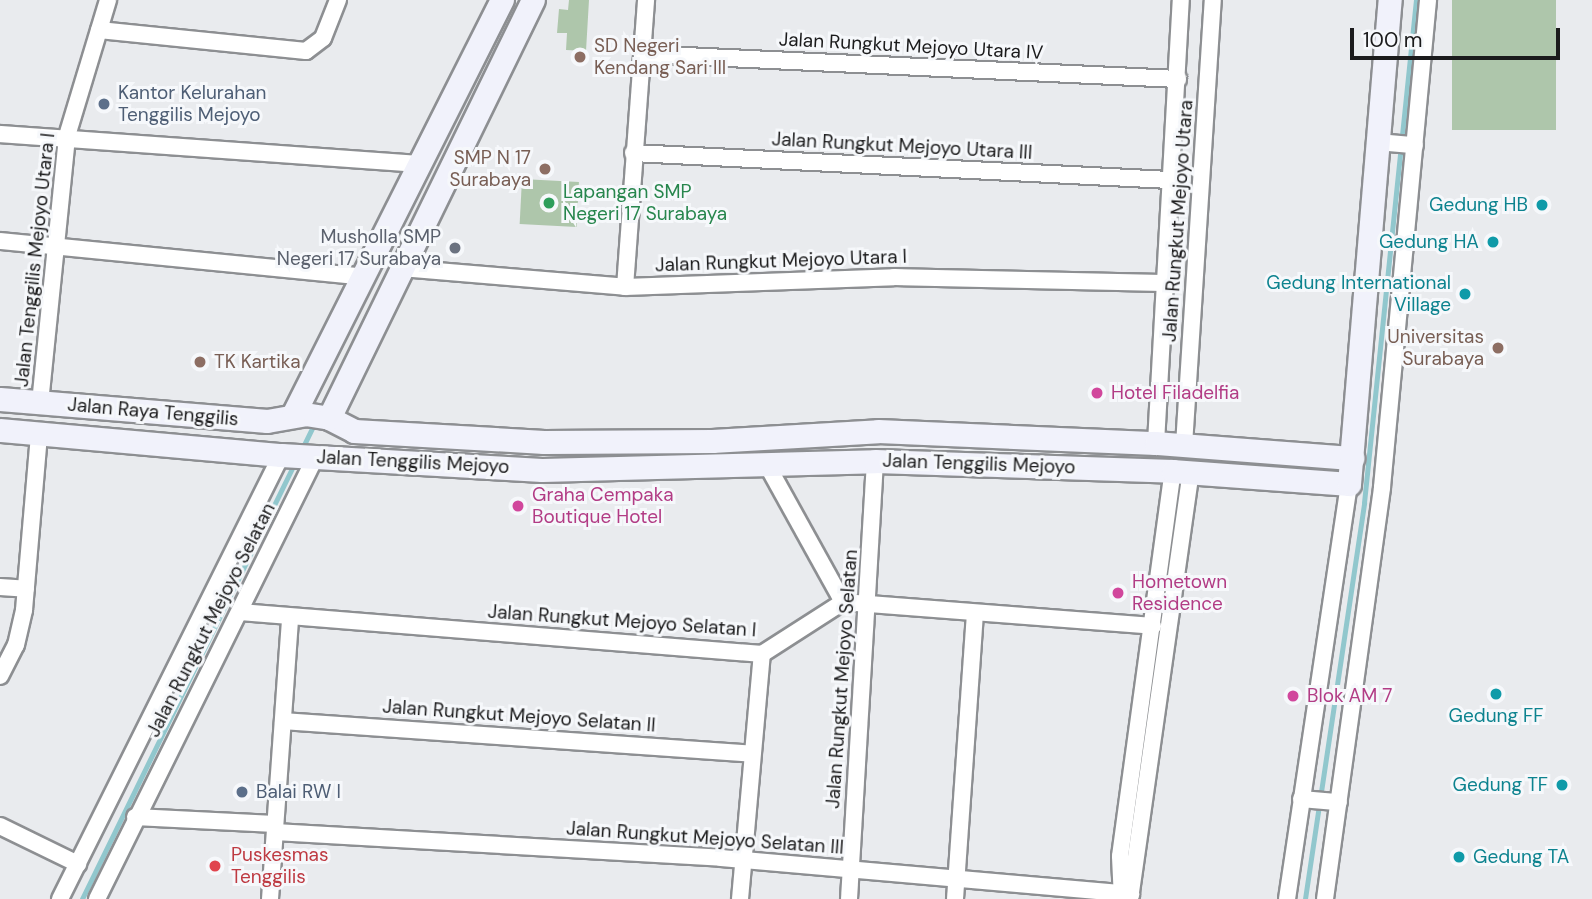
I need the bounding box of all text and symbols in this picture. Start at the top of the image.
scale bar [1354,14,1564,58]
text: 100 m [1363,26,1423,54]
street label: Jalan Rungkut Mejoyo Utara IV [778,28,1044,64]
place label: SD Negeri Kendang Sari III [594,35,726,79]
marker: SD Negeri Kendang Sari III [572,49,588,65]
place label: Kantor Kelurahan Tenggilis Mejoyo [118,82,266,126]
marker: Kantor Kelurahan Tenggilis Mejoyo [96,96,112,112]
street label: Jalan Rungkut Mejoyo Utara [1158,99,1198,343]
street label: Jalan Rungkut Mejoyo Utara III [771,128,1033,164]
street label: Jalan Tenggilis Mejoyo Utara I [10,132,60,388]
place label: SMP N 17 Surabaya [449,147,531,191]
marker: SMP N 17 Surabaya [537,161,553,177]
place label: Lapangan SMP Negeri 17 Surabaya [563,181,727,225]
place label: Gedung HB [1429,194,1528,216]
marker: Lapangan SMP Negeri 17 Surabaya [541,195,557,211]
marker: Gedung HB [1534,197,1550,213]
place label: Musholla SMP Negeri 17 Surabaya [277,226,441,270]
place label: Gedung HA [1379,231,1479,253]
marker: Gedung HA [1485,234,1501,250]
marker: Musholla SMP Negeri 17 Surabaya [447,240,463,256]
street label: Jalan Rungkut Mejoyo Utara I [655,245,907,277]
place label: Gedung International Village [1266,272,1451,316]
marker: Gedung International Village [1457,286,1473,302]
place label: Universitas Surabaya [1387,326,1484,370]
marker: Universitas Surabaya [1490,340,1506,356]
place label: TK Kartika [214,351,301,373]
marker: TK Kartika [192,354,208,370]
place label: Hotel Filadelfia [1111,382,1239,404]
marker: Hotel Filadelfia [1089,385,1105,401]
street label: Jalan Raya Tenggilis [67,393,239,431]
street label: Jalan Tenggilis Mejoyo [316,446,510,478]
street label: Jalan Tenggilis Mejoyo [882,449,1076,479]
place label: Graha Cempaka Boutique Hotel [532,484,673,528]
marker: Graha Cempaka Boutique Hotel [510,498,526,514]
street label: Jalan Rungkut Mejoyo Selatan [142,499,280,741]
street label: Jalan Rungkut Mejoyo Selatan [822,549,862,809]
place label: Hometown Residence [1132,571,1227,615]
marker: Hometown Residence [1110,585,1126,601]
street label: Jalan Rungkut Mejoyo Selatan I [487,600,757,642]
place label: Blok AM 7 [1307,685,1392,707]
marker: Gedung FF [1488,686,1504,702]
marker: Blok AM 7 [1285,688,1301,704]
street label: Jalan Rungkut Mejoyo Selatan II [382,695,656,737]
place label: Gedung FF [1449,705,1543,727]
place label: Gedung TF [1453,774,1548,796]
marker: Gedung TF [1554,777,1570,793]
place label: Balai RW I [256,781,341,803]
marker: Balai RW I [234,784,250,800]
street label: Jalan Rungkut Mejoyo Selatan III [565,817,845,859]
place label: Puskesmas Tenggilis [231,844,328,888]
place label: Gedung TA [1473,846,1569,868]
marker: Gedung TA [1451,849,1467,865]
marker: Puskesmas Tenggilis [205,856,225,876]

